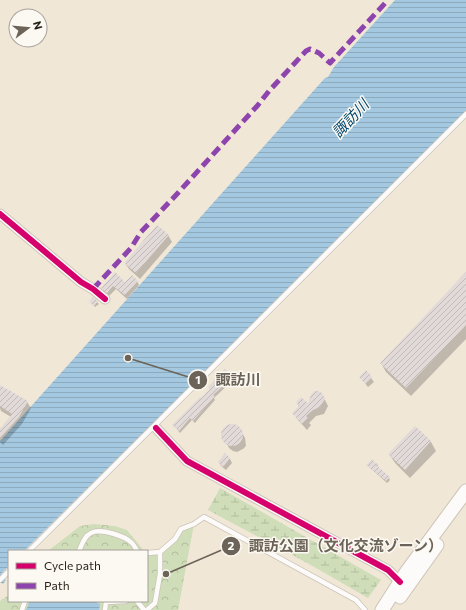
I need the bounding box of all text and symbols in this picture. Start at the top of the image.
north arrow [8,8,48,48]
text: N [31,19,45,31]
water label: 諏訪川 [328,94,373,141]
callout: 諏訪川 [188,366,269,393]
text: 諏訪川 [215,370,261,388]
text: 1 [195,372,201,386]
callout: 諏訪公園（文化交流ゾーン） [221,532,452,559]
text: 諏訪公園（文化交流ゾーン） [249,536,443,554]
text: 2 [228,538,235,552]
legend [8,550,148,602]
text: Cycle path [44,558,101,572]
text: Path [44,578,70,592]

